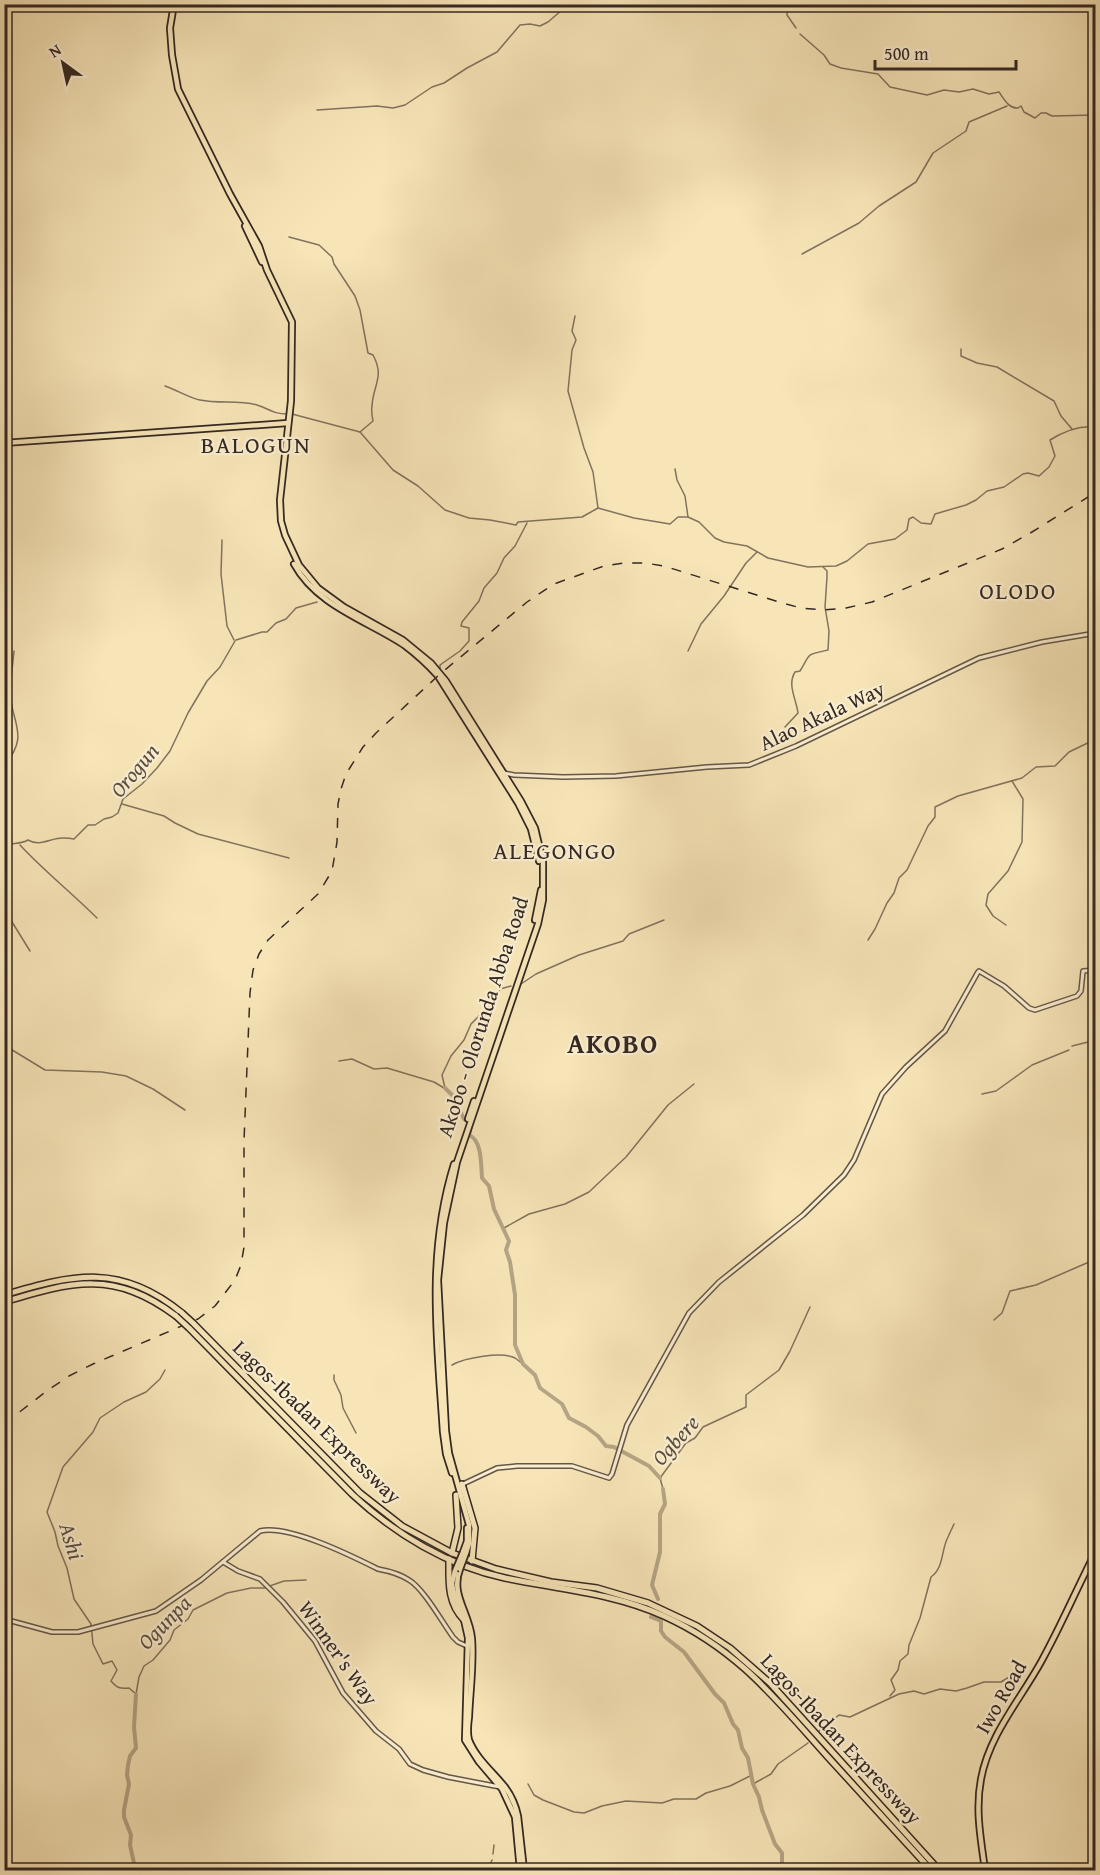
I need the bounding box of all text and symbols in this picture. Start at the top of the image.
north arrow [33,33,93,93]
scale bar [875,33,1016,71]
text: N [44,37,66,63]
text: 500 m [884,40,929,67]
district label: BALOGUN [201,427,311,462]
district label: OLODO [979,573,1057,608]
street label: Alao Akala Way [754,673,890,758]
water label: Orogun [102,736,166,804]
district label: ALEGONGO [493,833,617,868]
street label: Akobo - Olorunda Abba Road [429,892,536,1141]
district label: AKOBO [567,1023,659,1063]
street label: Lagos-Ibadan Expressway [226,1333,409,1511]
water label: Ogbere [644,1408,706,1472]
water label: Ashi [51,1518,93,1564]
water label: Ogunpa [130,1587,198,1657]
street label: Winner's Way [291,1594,386,1712]
street label: Lagos-Ibadan Expressway [754,1646,930,1832]
street label: Iwo Road [967,1654,1034,1739]

